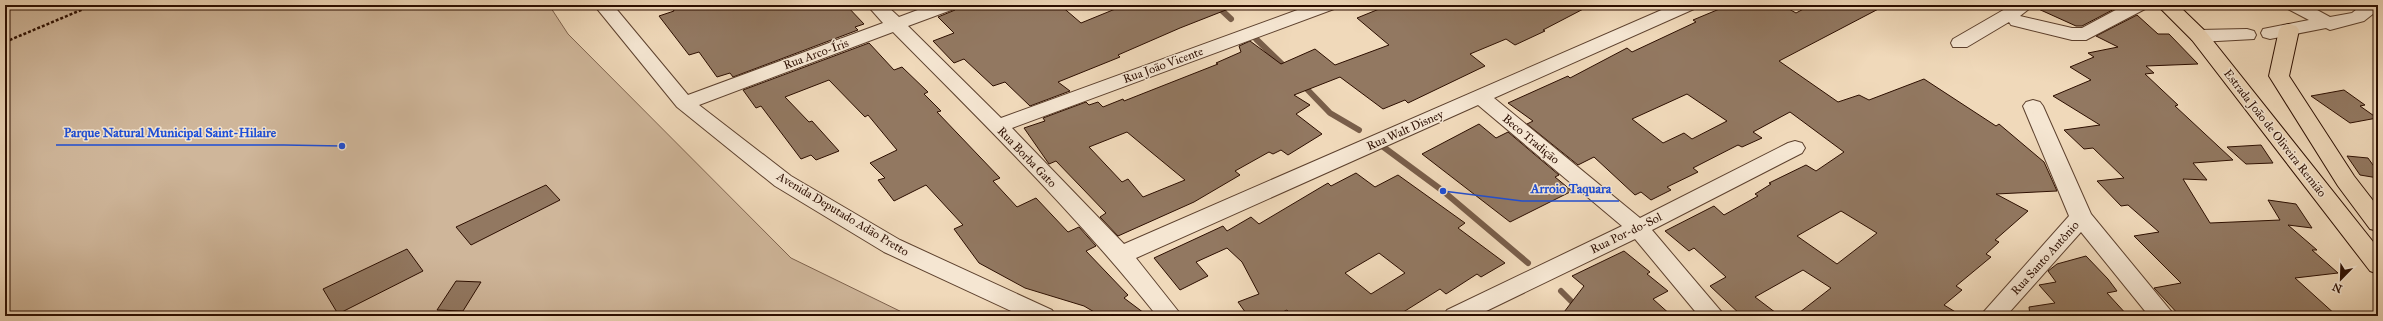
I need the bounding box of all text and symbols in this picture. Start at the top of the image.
street label: Rua Arco-Íris [781,34,851,72]
street label: Rua João Vicente [1121,44,1205,87]
street label: Estrada João de Oliveira Remião [2220,66,2329,200]
street label: Rua Walt Disney [1364,107,1446,153]
street label: Beco Tradição [1500,111,1562,167]
callout: Parque Natural Municipal Saint-Hilaire [56,120,284,145]
street label: Rua Borba Gato [995,124,1059,190]
text: Parque Natural Municipal Saint-Hilaire [64,125,277,141]
street label: Avenida Deputado Adão Pretto [774,169,911,259]
callout: Arroio Taquara [1522,176,1619,201]
text: Arroio Taquara [1530,181,1612,197]
street label: Rua Por-do-Sol [1588,209,1665,256]
street label: Rua Santo Antônio [2008,218,2082,298]
north arrow [2321,259,2361,299]
text: N [2330,280,2344,296]

